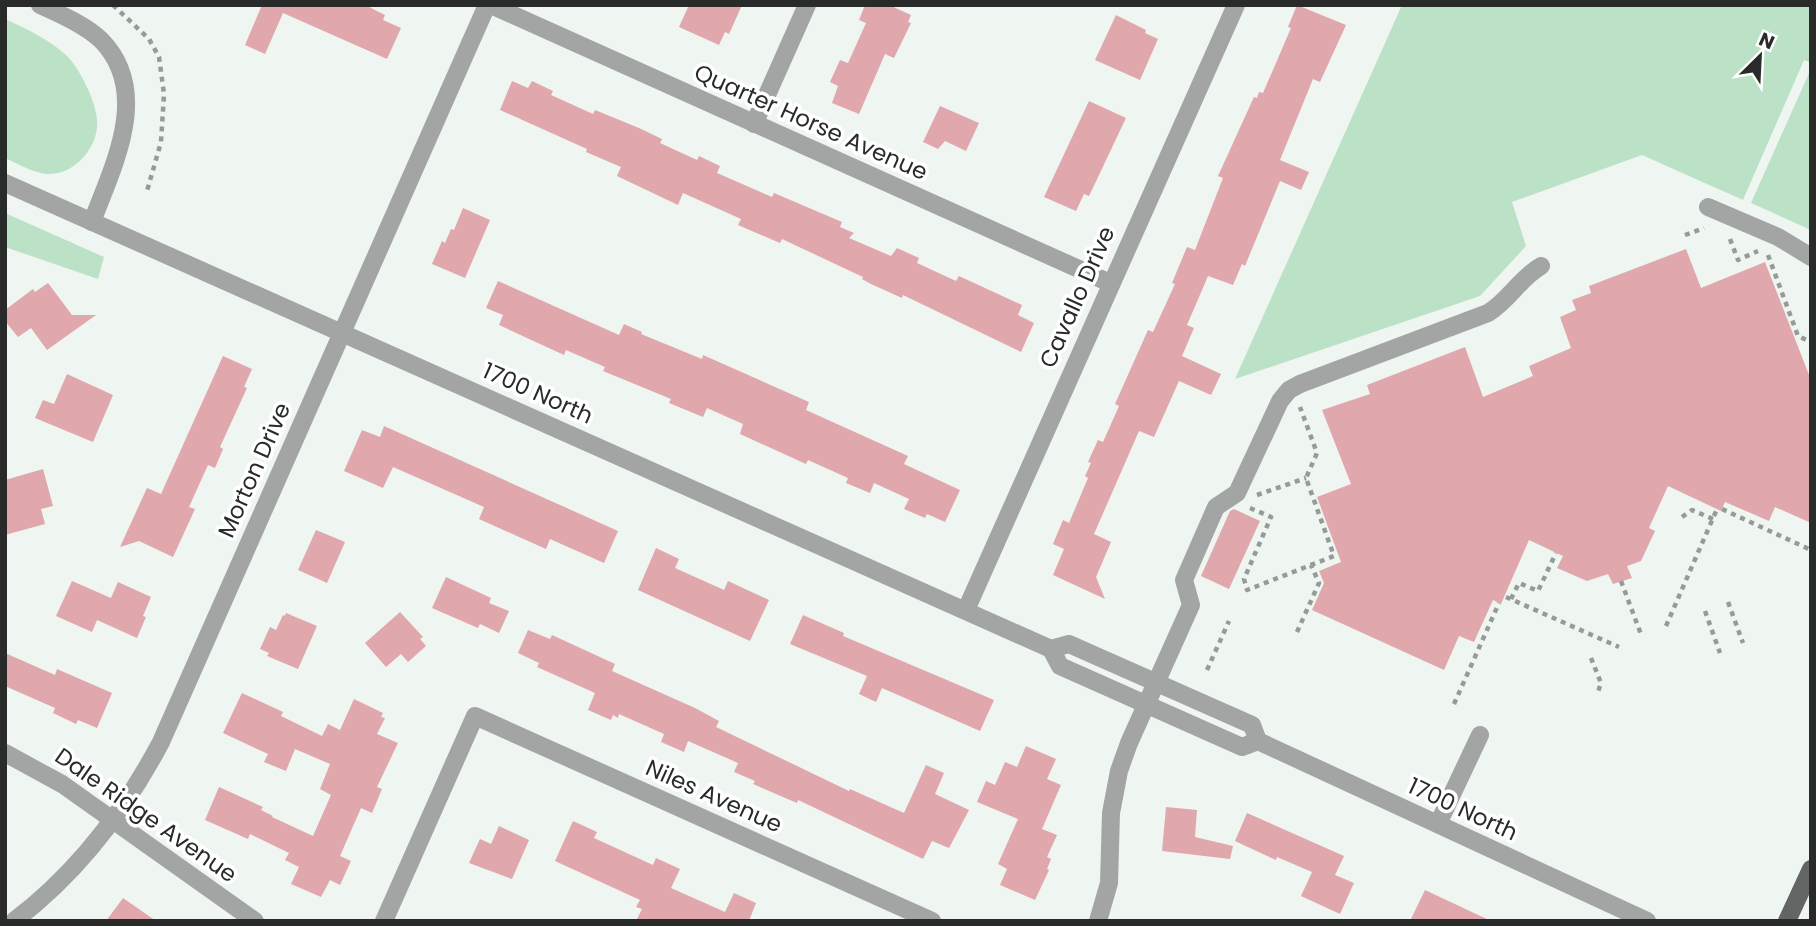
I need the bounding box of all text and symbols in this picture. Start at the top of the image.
north arrow [1725,21,1795,91]
text: N [1755,26,1779,56]
street label: Quarter Horse Avenue [689,56,933,188]
street label: Cavallo Drive [1032,221,1122,373]
street label: 1700 North [478,354,598,432]
street label: Morton Drive [210,397,298,543]
street label: Dale Ridge Avenue [49,740,243,890]
street label: Niles Avenue [641,752,787,840]
street label: 1700 North [1403,770,1523,848]

